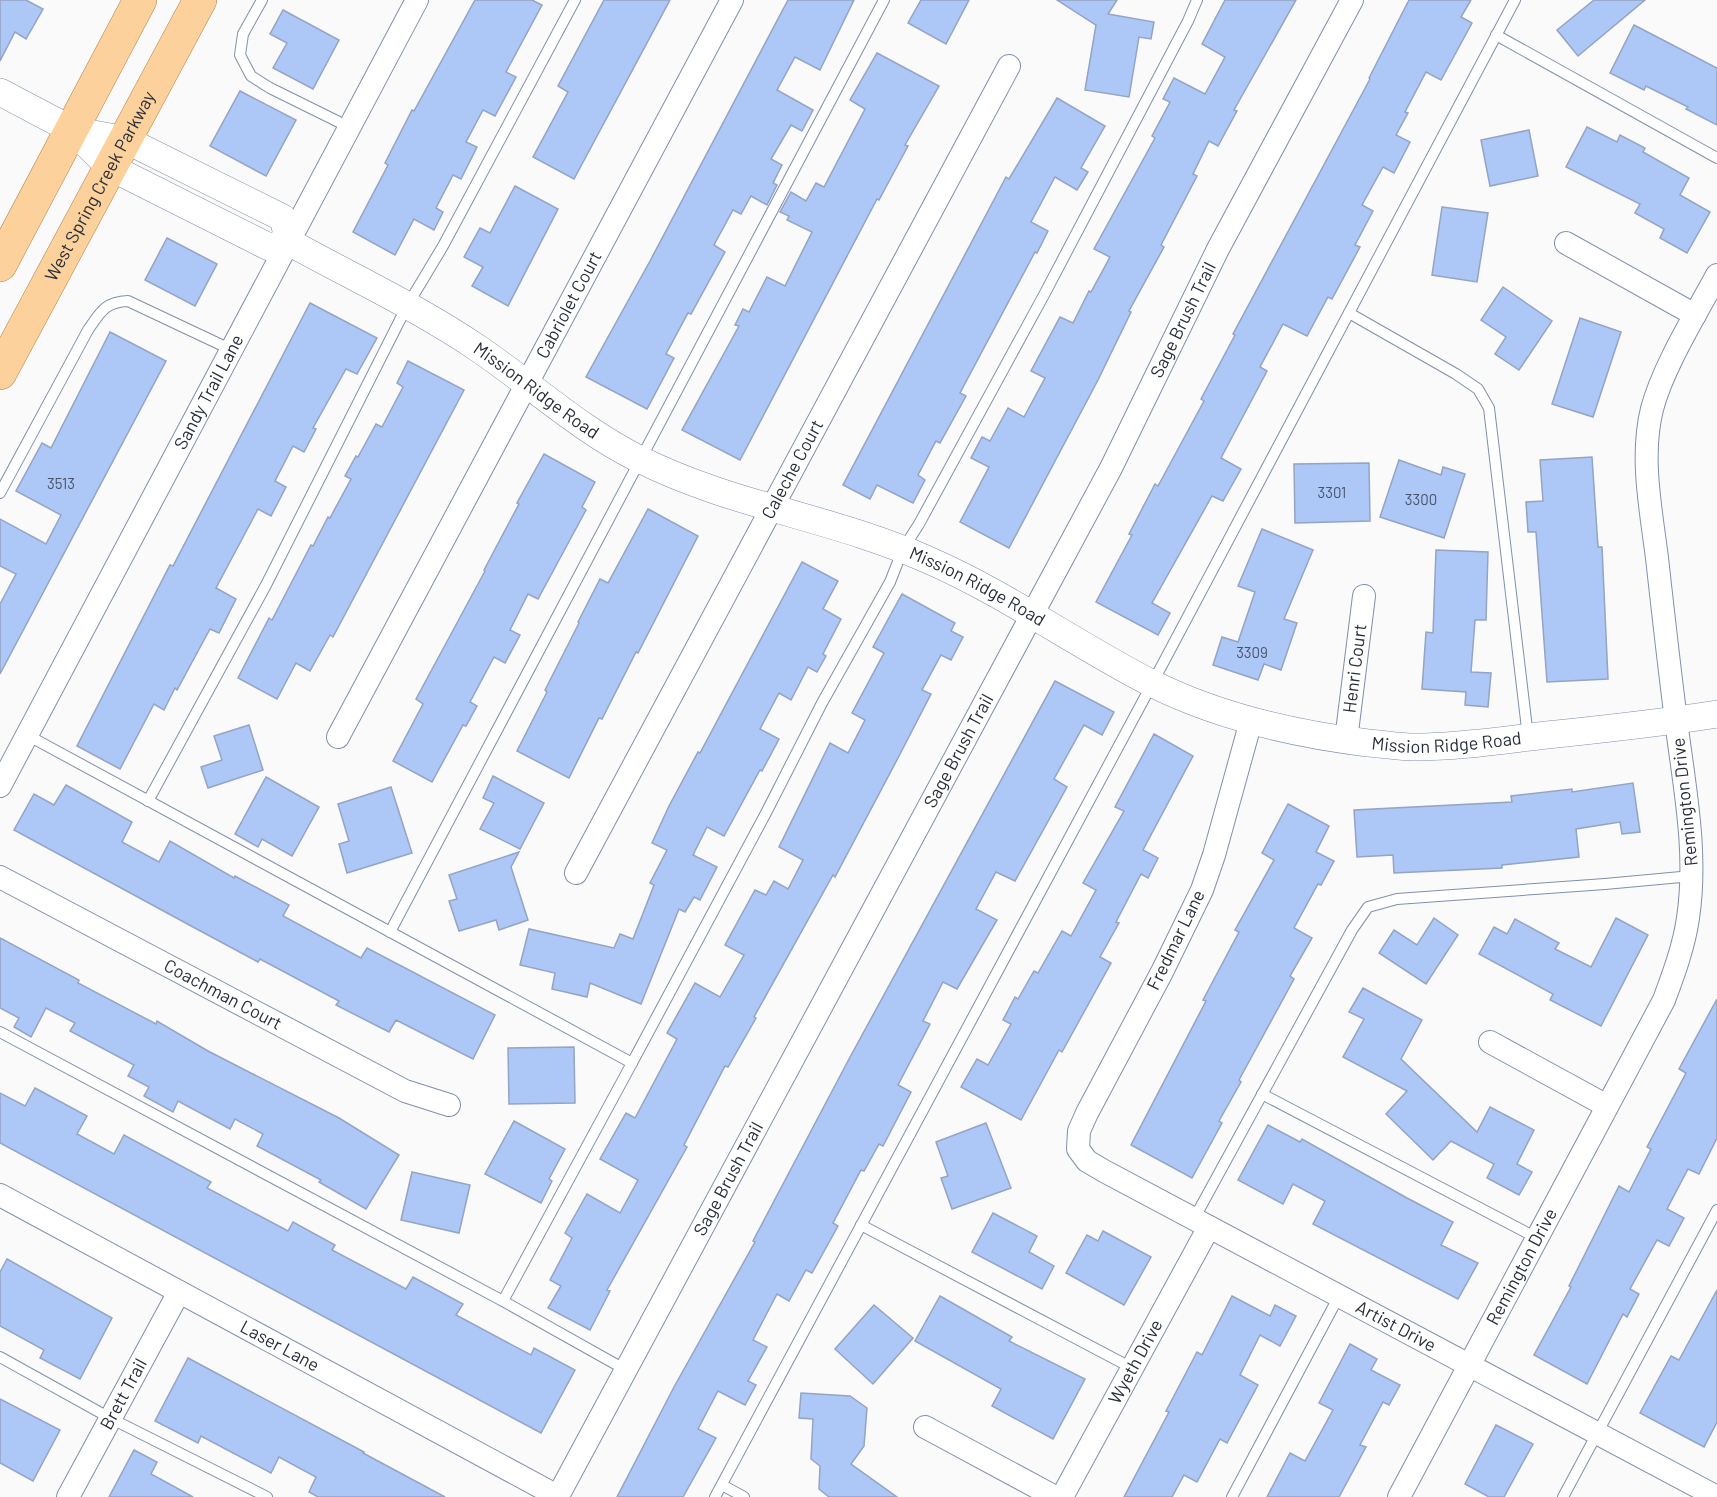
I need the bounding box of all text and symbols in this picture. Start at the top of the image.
street label: West Spring Creek Parkway [39,87,159,285]
street label: Cabriolet Court [531,247,606,362]
street label: Sage Brush Trail [1145,258,1220,381]
street label: Sandy Trail Lane [169,330,248,453]
street label: Mission Ridge Road [470,337,604,443]
street label: Caleche Court [756,415,827,522]
house number: 3513 [47,474,75,492]
house number: 3301 [1318,483,1346,501]
house number: 3300 [1405,490,1437,508]
street label: Mission Ridge Road [906,541,1050,630]
street label: Henri Court [1337,623,1370,714]
house number: 3309 [1236,643,1268,661]
street label: Sage Brush Trail [918,690,997,811]
street label: Mission Ridge Road [1371,726,1523,757]
street label: Remington Drive [1666,737,1702,867]
street label: Fredmar Lane [1141,886,1209,993]
street label: Coachman Court [161,954,286,1034]
street label: Sage Brush Trail [688,1118,767,1239]
street label: Remington Drive [1481,1204,1561,1328]
street label: Artist Drive [1352,1295,1440,1356]
street label: Laser Lane [237,1315,324,1376]
street label: Wyeth Drive [1103,1315,1167,1407]
street label: Brett Trail [95,1354,151,1433]

